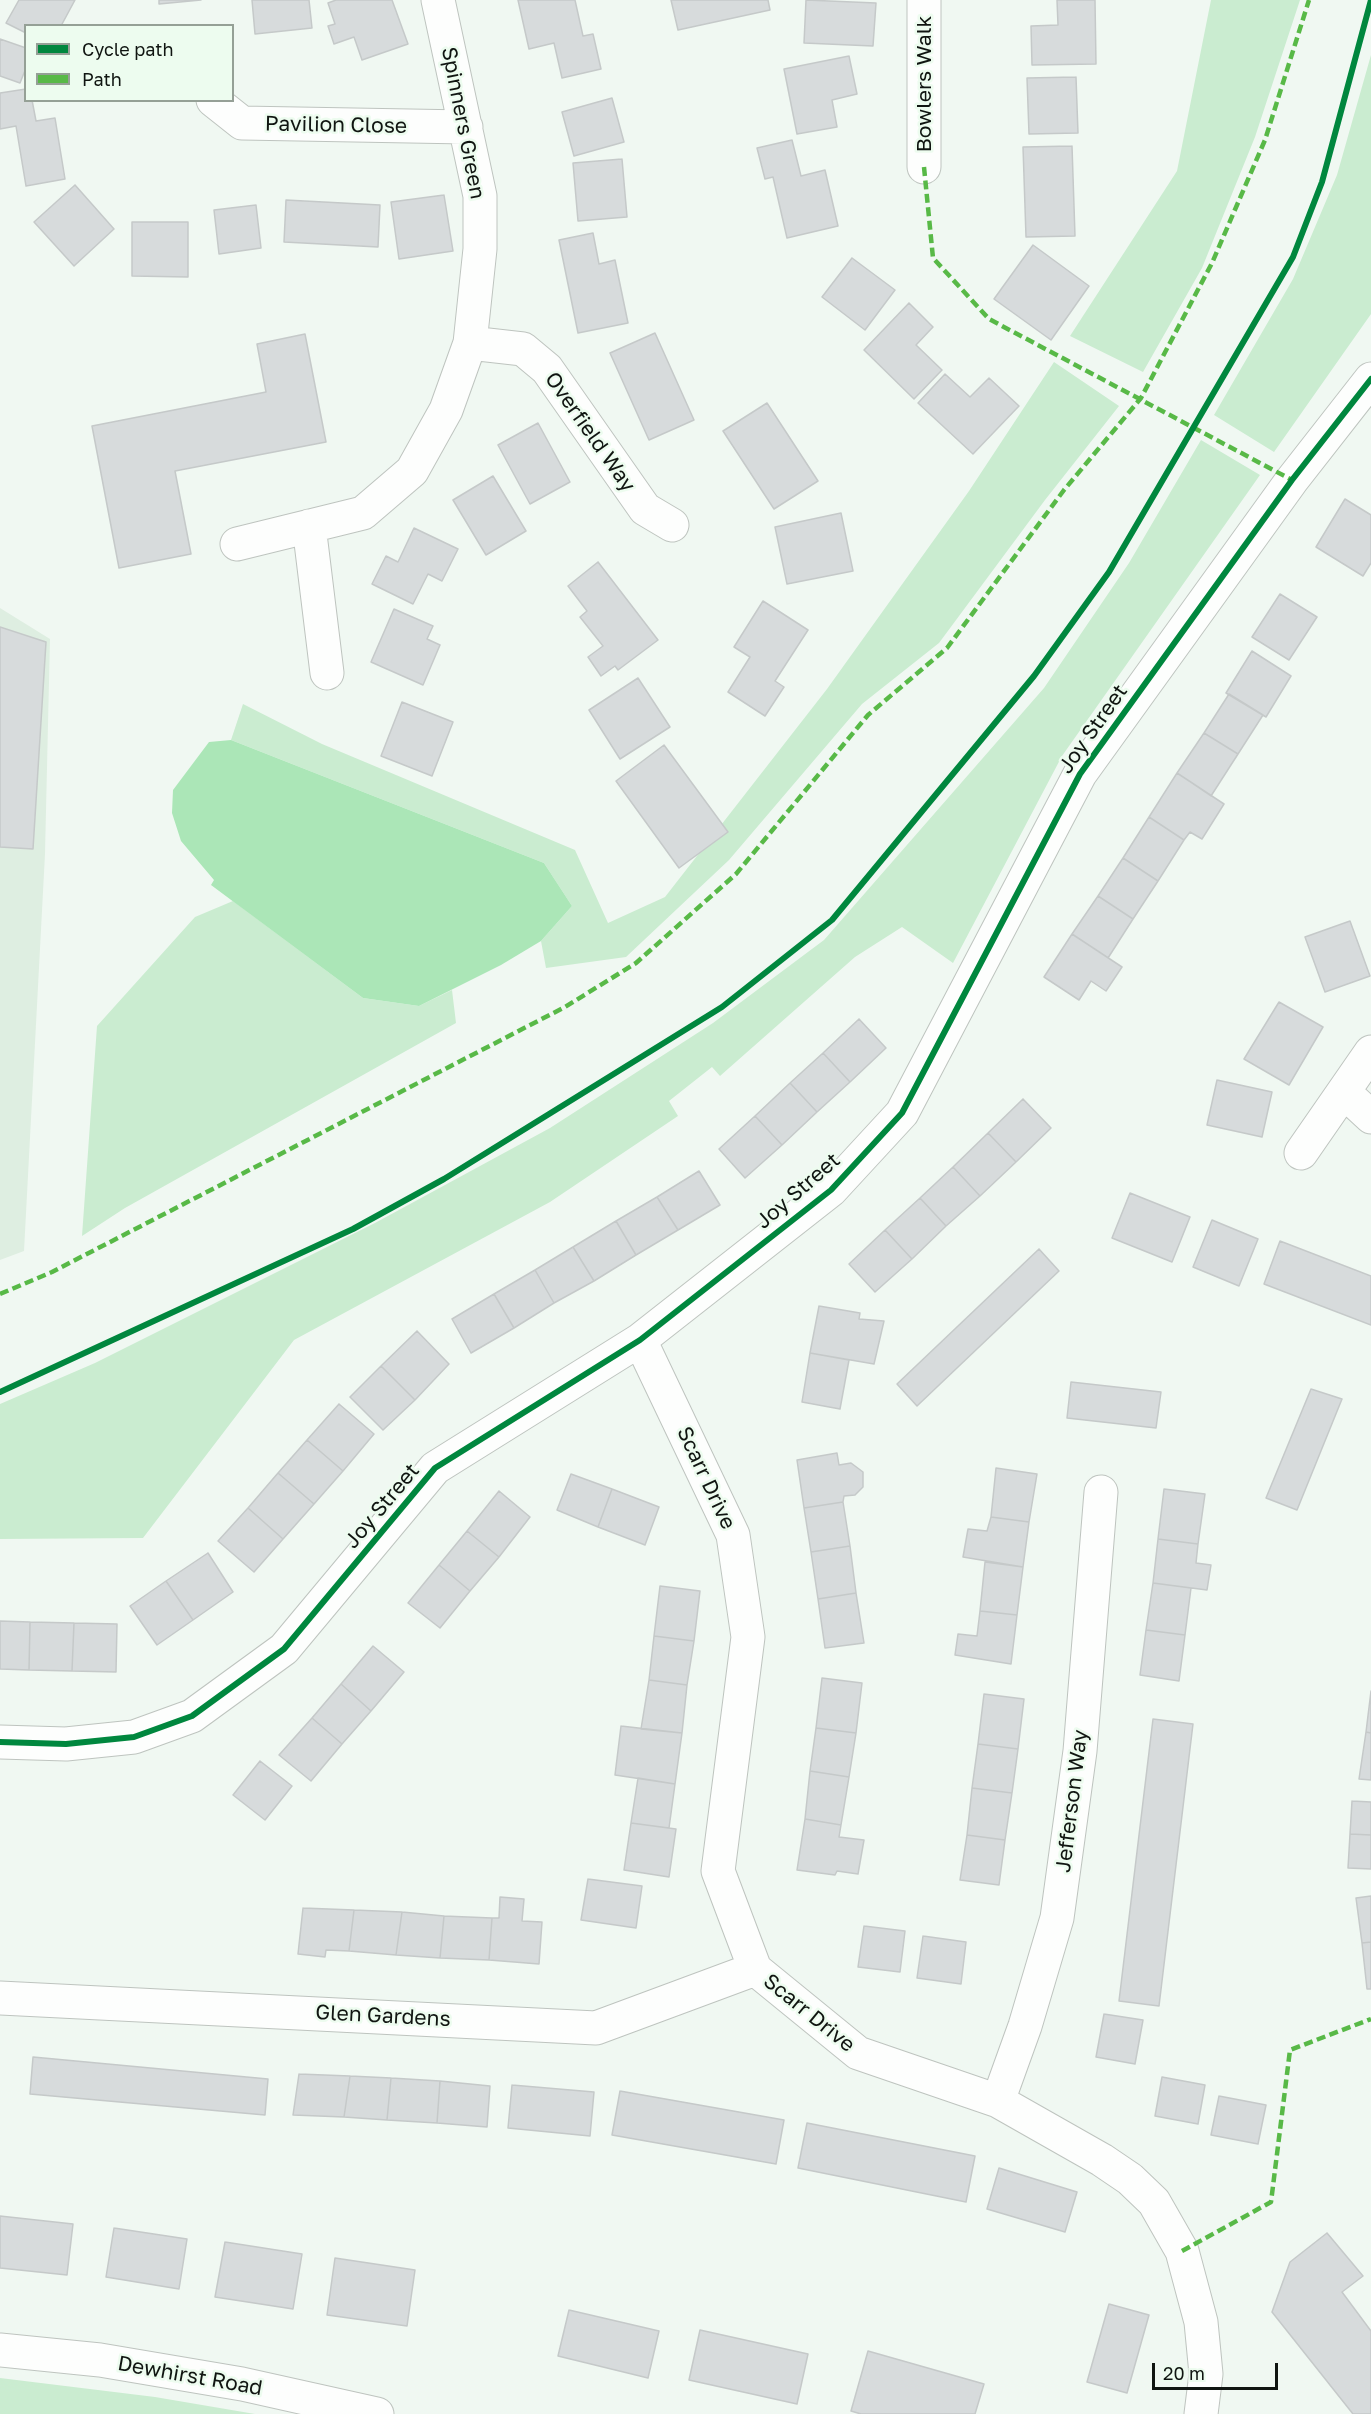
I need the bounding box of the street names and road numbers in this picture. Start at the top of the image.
street label: Bowlers Walk [911,16,937,152]
street label: Spinners Green [436,45,490,201]
street label: Pavilion Close [265,111,407,139]
street label: Overfield Way [539,367,641,497]
street label: Joy Street [1053,680,1133,778]
street label: Joy Street [751,1148,845,1234]
street label: Scarr Drive [671,1423,741,1533]
street label: Joy Street [339,1458,425,1554]
street label: Jefferson Way [1051,1728,1093,1874]
street label: Scarr Drive [758,1968,860,2058]
street label: Glen Gardens [315,2000,451,2032]
street label: Dewhirst Road [116,2351,264,2401]

